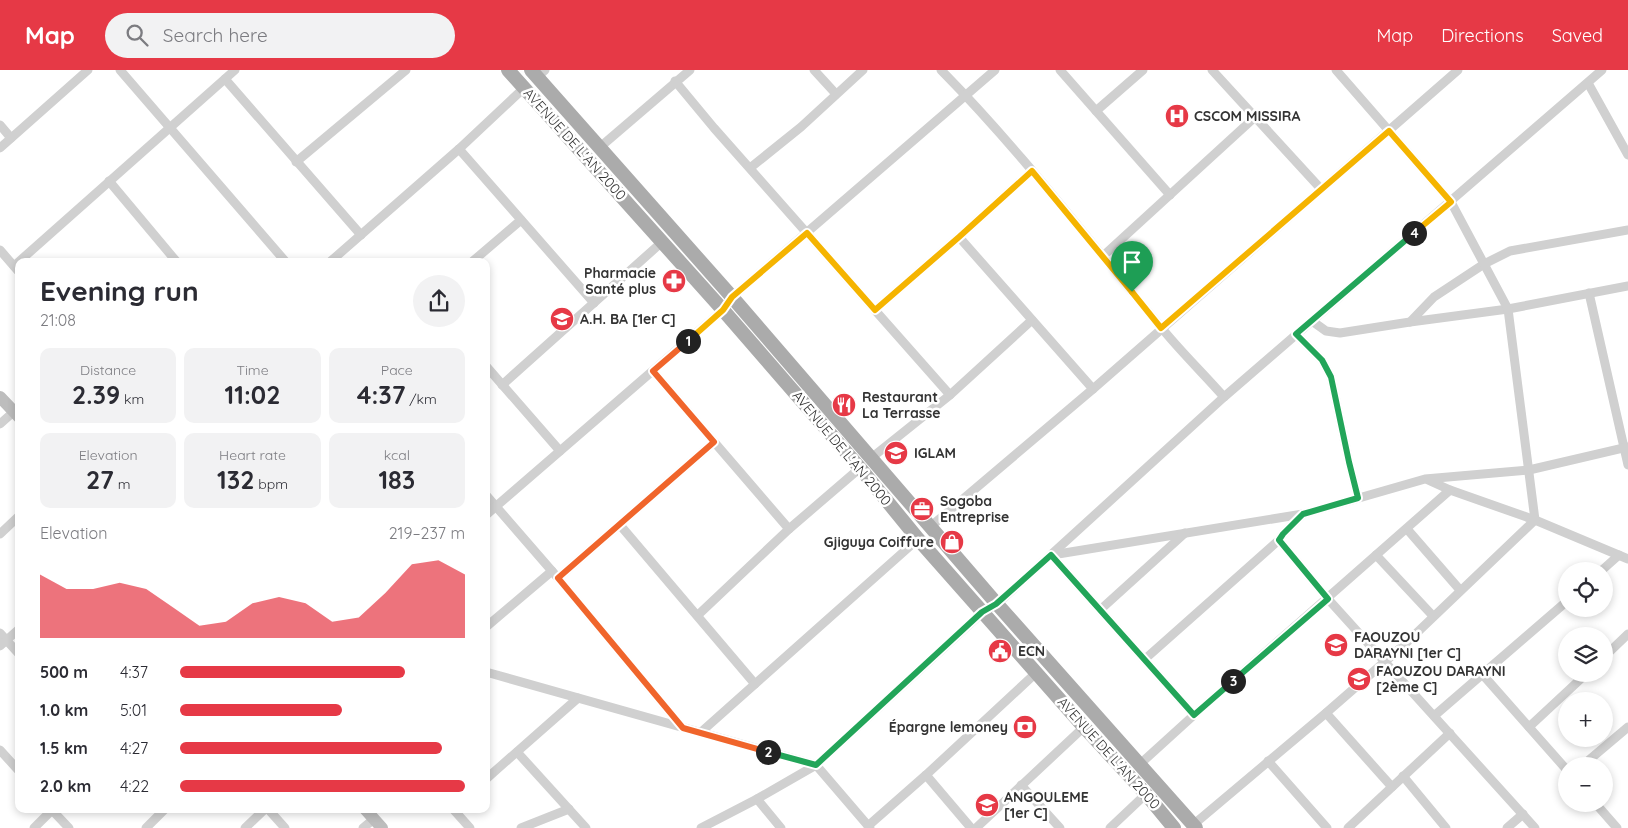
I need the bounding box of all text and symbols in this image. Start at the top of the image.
search box [105,13,455,58]
text: Map [25,20,75,50]
icon: search [123,21,151,49]
text: Search here [163,23,268,47]
text: Map [1376,24,1413,47]
text: Directions [1441,24,1524,47]
text: Saved [1552,24,1603,47]
street label: AVENUE DE L'AN 2000 [520,84,630,204]
hospital icon: CSCOM MISSIRA [1164,103,1190,129]
place label: CSCOM MISSIRA [1194,107,1300,125]
pin: 4 [1402,220,1426,246]
text: 4 [1410,224,1419,242]
pin [1111,241,1153,292]
icon: arrive [1118,248,1146,276]
place label: Pharmacie Santé plus [584,264,656,298]
pharmacy icon: Pharmacie Santé plus [661,268,687,294]
text: Evening run [40,273,199,308]
button: share [413,275,465,327]
school or university icon: A.H. BA [1er C] [549,306,575,332]
text: 21:08 [40,310,76,330]
place label: A.H. BA [1er C] [580,310,676,328]
pin: 1 [676,328,700,354]
text: 1 [686,332,691,350]
text: Distance [80,361,136,379]
text: Time [236,361,269,379]
text: Pace [381,361,413,379]
text: 2.39 [72,379,120,410]
text: 11:02 [225,379,280,410]
text: 4:37 [357,379,405,410]
street label: AVENUE DE L'AN 2000 [789,387,895,509]
place label: Restaurant La Terrasse [862,388,940,422]
text: km [120,390,144,408]
text: /km [405,390,437,408]
restaurant icon: Restaurant La Terrasse [831,392,857,418]
school or university icon: IGLAM [883,440,909,466]
place label: IGLAM [914,444,956,462]
text: Elevation [79,446,138,464]
text: Heart rate [219,446,286,464]
text: kcal [384,446,410,464]
text: 27 [86,464,114,495]
text: 132 [217,464,254,495]
text: 183 [378,464,415,495]
text: m [114,475,130,493]
text: bpm [254,475,288,493]
place label: Sogoba Entreprise [940,492,1009,526]
office icon: Sogoba Entreprise [909,496,935,522]
text: Elevation [40,523,107,543]
text: 219–237 m [389,523,465,543]
shop icon: Gjiguya Coiffure [939,529,965,555]
place label: Gjiguya Coiffure [824,533,934,551]
map controls [1558,562,1613,812]
button: locate [1558,562,1613,617]
button: layers [1558,627,1613,682]
place label: FAOUZOU DARAYNI [1er C] [1354,628,1461,662]
school or university icon: FAOUZOU DARAYNI [1er C] [1323,632,1349,658]
public building icon: ECN [987,638,1013,664]
place label: ECN [1018,642,1045,660]
text: 500 m [40,662,88,682]
text: 4:37 [120,662,148,682]
place label: FAOUZOU DARAYNI [2ème C] [1376,662,1506,696]
school or university icon: FAOUZOU DARAYNI [2ème C] [1346,666,1372,692]
pin: 3 [1220,668,1246,694]
text: 3 [1230,672,1237,690]
button: + [1558,692,1613,747]
street label: AVENUE DE L'AN 2000 [1054,693,1164,813]
text: 1.0 km [40,700,88,720]
text: 5:01 [120,700,147,720]
bank icon: Épargne lemoney [1012,714,1038,740]
place label: Épargne lemoney [889,718,1008,736]
text: 1.5 km [40,738,88,758]
text: 4:27 [120,738,148,758]
pin: 2 [756,740,780,764]
text: 2 [765,743,772,761]
button: − [1558,757,1613,812]
text: 2.0 km [40,776,91,796]
text: 4:22 [120,776,149,796]
place label: ANGOULEME [1er C] [1004,788,1089,822]
school or university icon: ANGOULEME [1er C] [974,792,1000,818]

